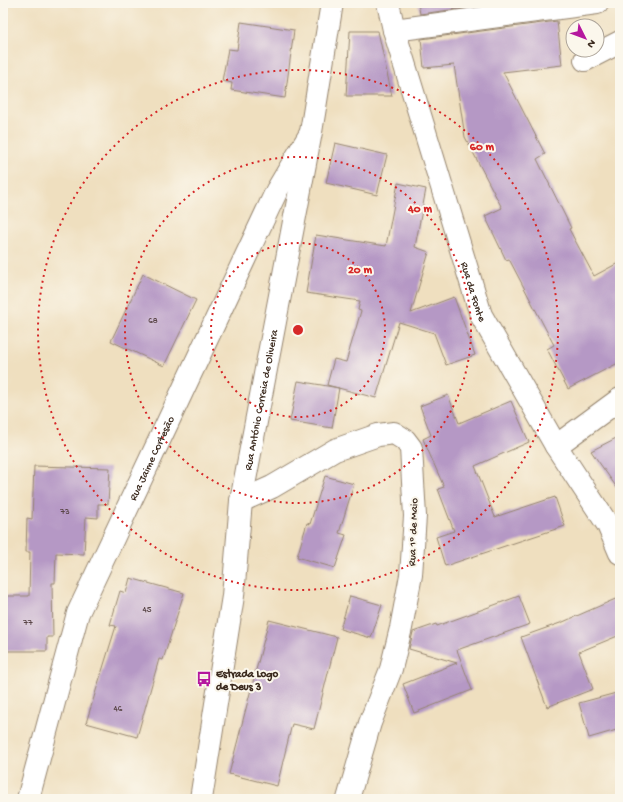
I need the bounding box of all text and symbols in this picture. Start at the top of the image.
north arrow [565,18,605,58]
text: N [584,37,598,50]
text: 60 m [470,141,495,155]
text: 40 m [407,203,432,217]
street label: Rua da Fonte [457,261,488,325]
text: 20 m [348,264,373,278]
house number: 68 [148,316,158,327]
centre of rings [291,323,305,337]
street label: Rua António Correia de Oliveira [243,328,282,471]
street label: Rua Jaime Cortesão [128,414,178,503]
street label: Rua 1º de Maio [407,498,421,566]
house number: 73 [59,507,70,518]
house number: 45 [143,605,152,616]
house number: 77 [22,618,33,629]
place label: Estrada Logo de Deus 3 [215,668,279,694]
bus stop icon: Estrada Logo de Deus 3 [195,670,213,688]
house number: 46 [114,704,123,715]

